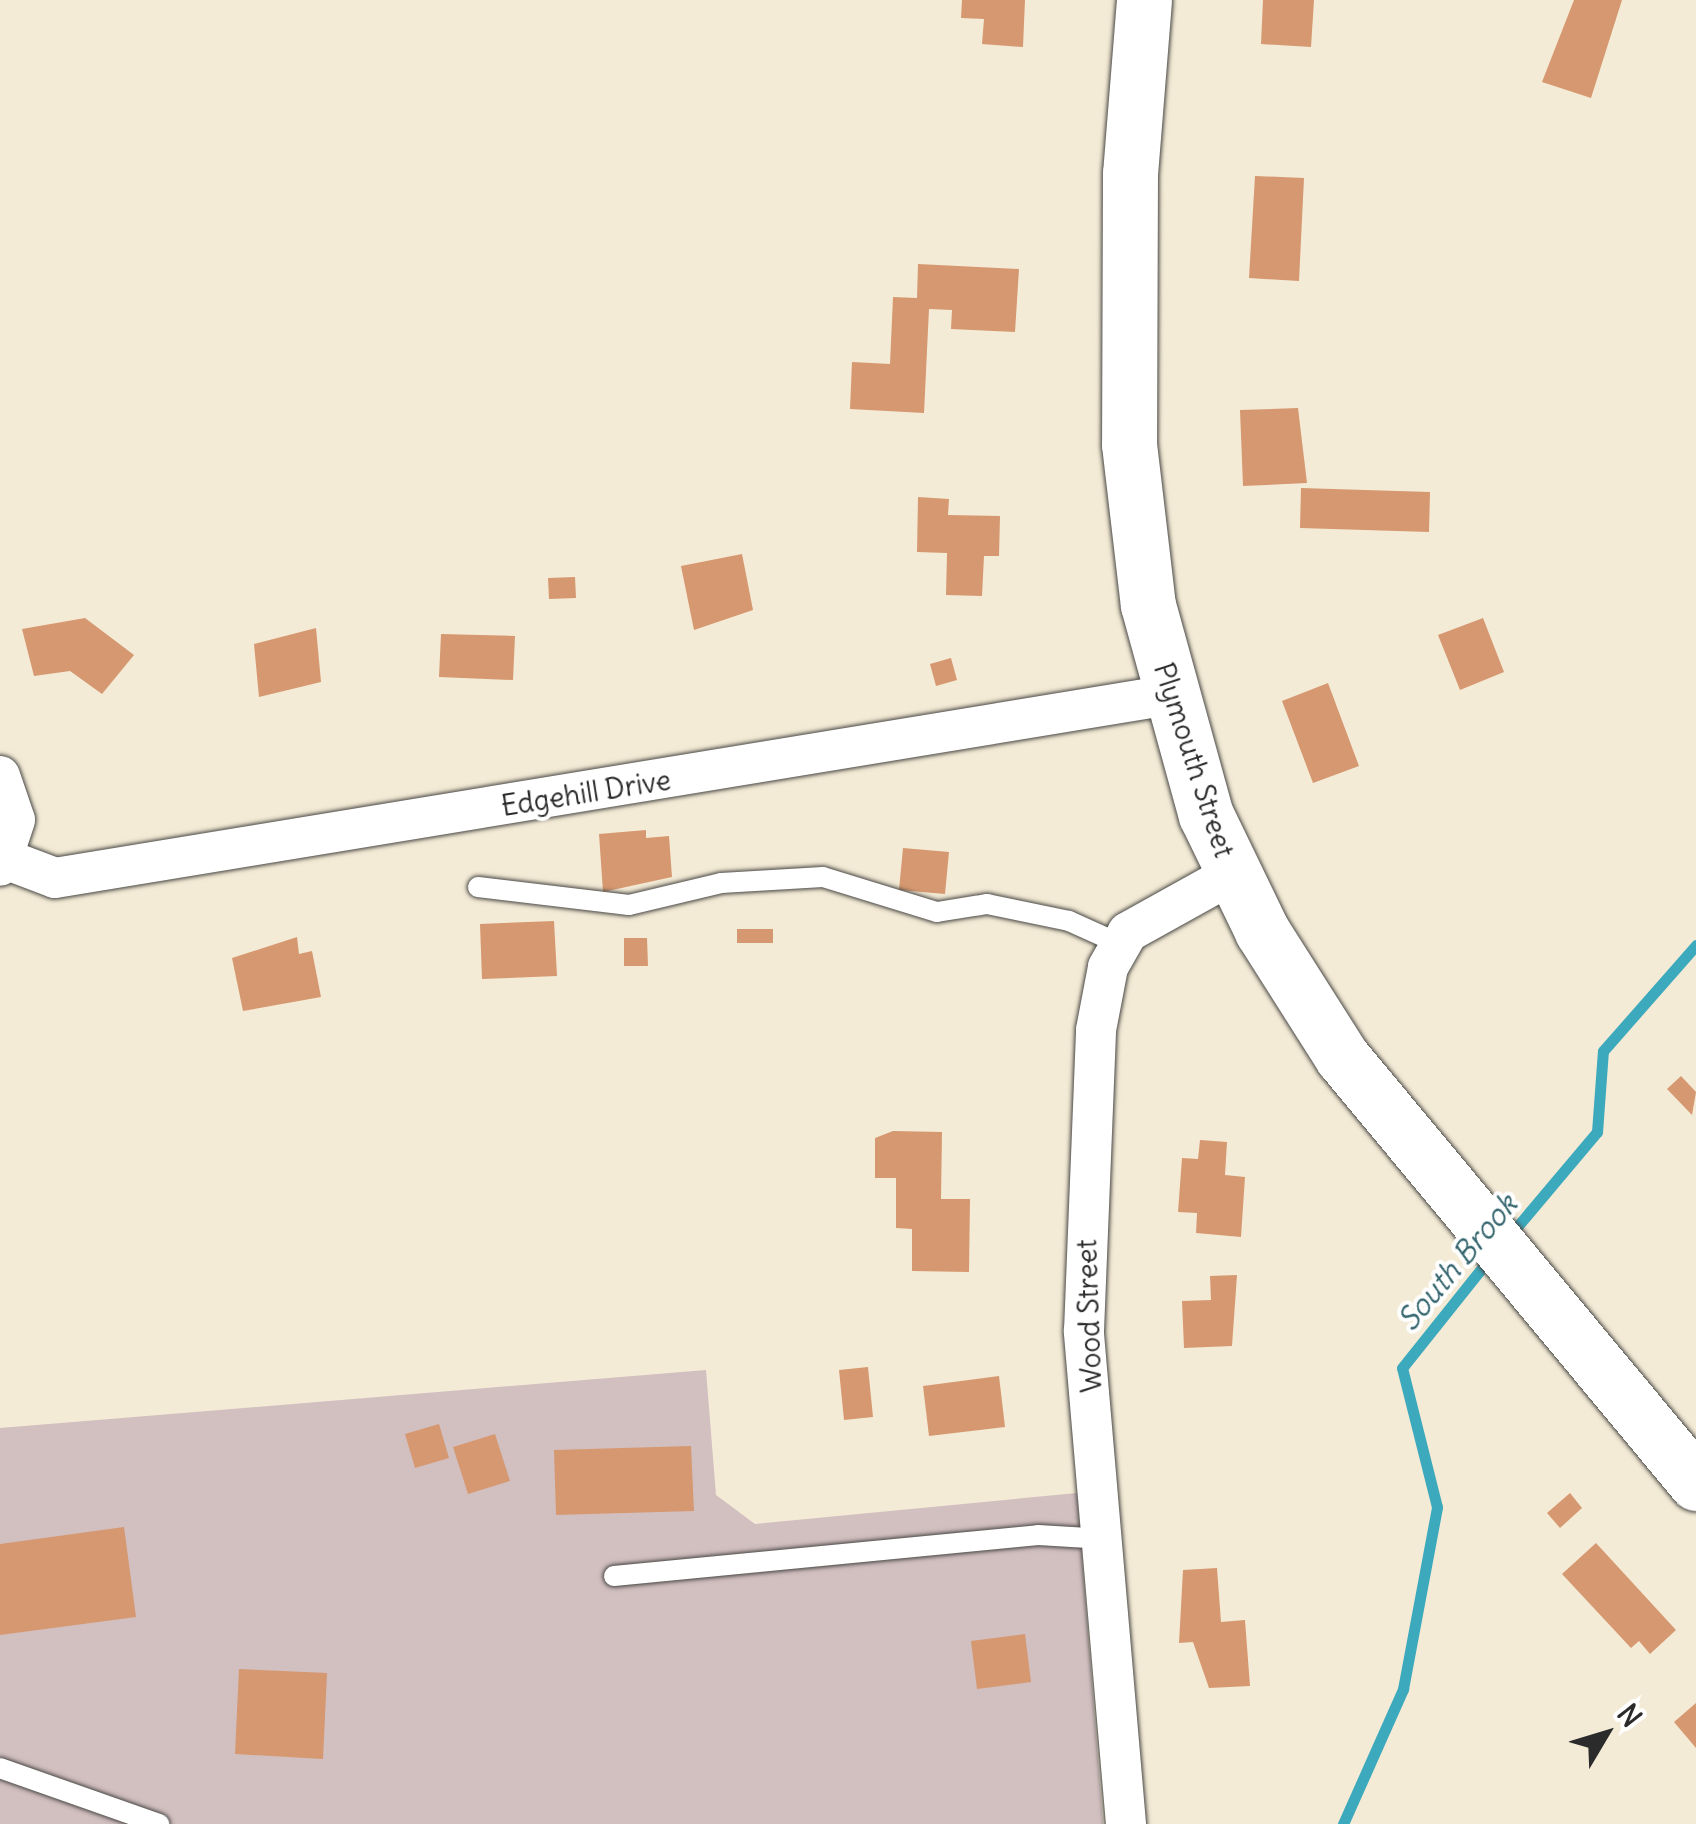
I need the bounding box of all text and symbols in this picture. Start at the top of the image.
street label: Plymouth Street [1147,658,1241,862]
street label: Edgehill Drive [499,763,673,823]
water label: South Brook [1390,1187,1524,1337]
street label: Wood Street [1070,1239,1108,1393]
north arrow [1556,1684,1656,1784]
text: N [1609,1697,1650,1734]

